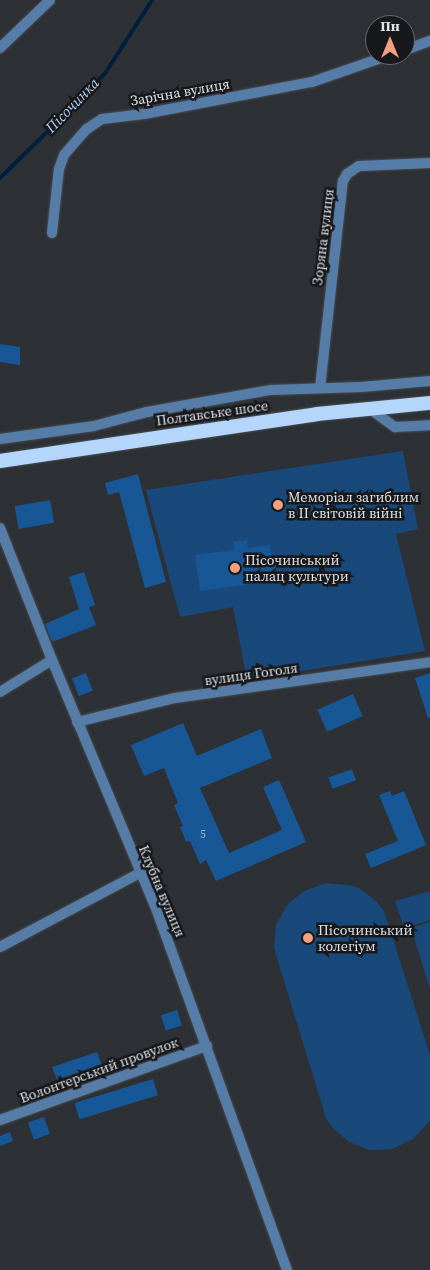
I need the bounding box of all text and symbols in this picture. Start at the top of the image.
north arrow [365,15,415,65]
text: Пн [380,16,400,36]
water label: Пісочинка [41,74,103,136]
street label: Зарічна вулиця [129,75,231,109]
street label: Зоряна вулиця [309,188,337,286]
street label: Полтавське шосе [155,397,269,429]
place label: Меморіал загиблим в II світовій війні [288,489,419,522]
marker: Меморіал загиблим в II світовій війні [272,499,284,511]
place label: Пісочинський палац культури [245,552,349,584]
marker: Пісочинський палац культури [229,562,241,574]
street label: вулиця Гоголя [203,659,299,689]
house number: 5 [200,828,206,842]
street label: Клубна вулиця [135,843,189,939]
place label: Пісочинський колегіум [318,922,413,954]
marker: Пісочинський колегіум [302,932,314,944]
street label: Волонтерський провулок [17,1033,181,1107]

